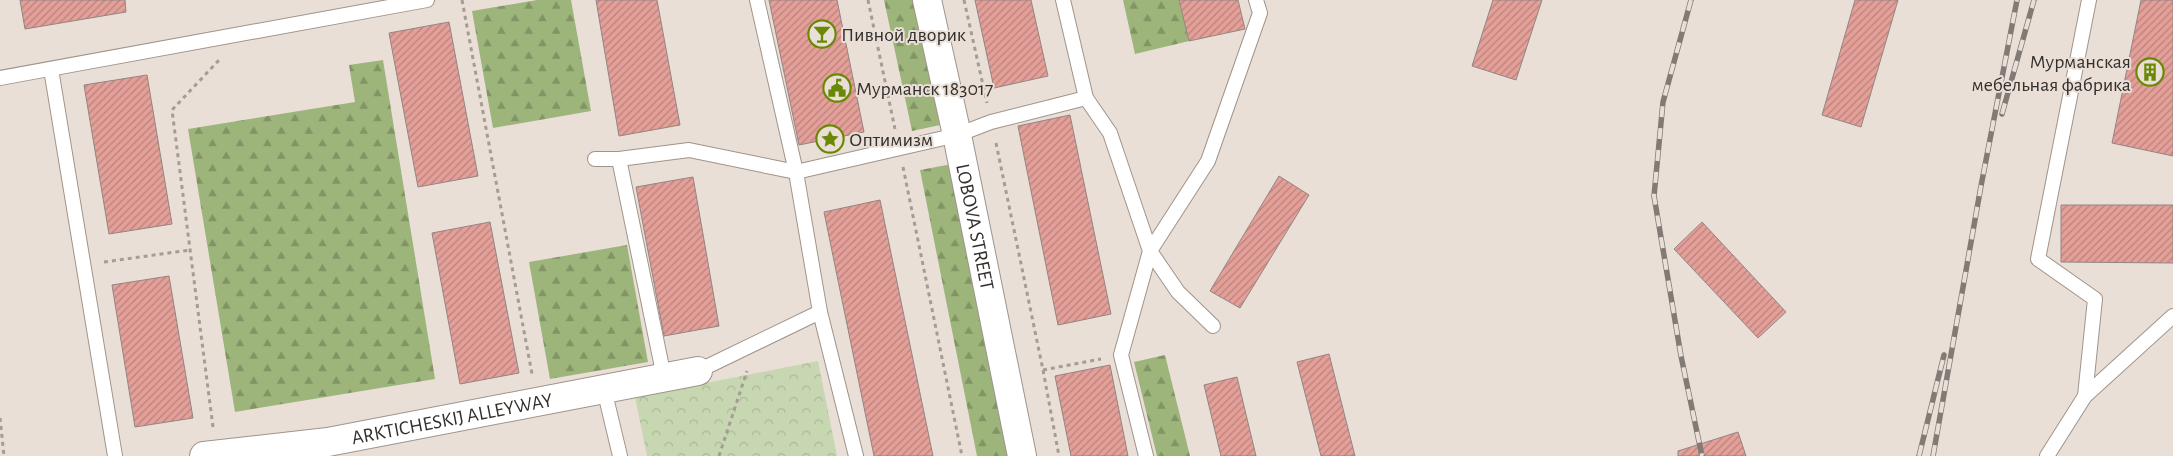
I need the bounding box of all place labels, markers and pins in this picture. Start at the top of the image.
bar icon: Пивной дворик [807,19,837,49]
place label: Пивной дворик [841,25,966,45]
place label: Мурманская мебельная фабрика [1971,52,2131,95]
building icon: Мурманская мебельная фабрика [2135,57,2165,87]
public building icon: Мурманск 183017 [822,73,852,103]
place label: Мурманск 183017 [856,79,993,99]
place icon: Оптимизм [815,124,845,154]
place label: Оптимизм [849,130,933,150]

